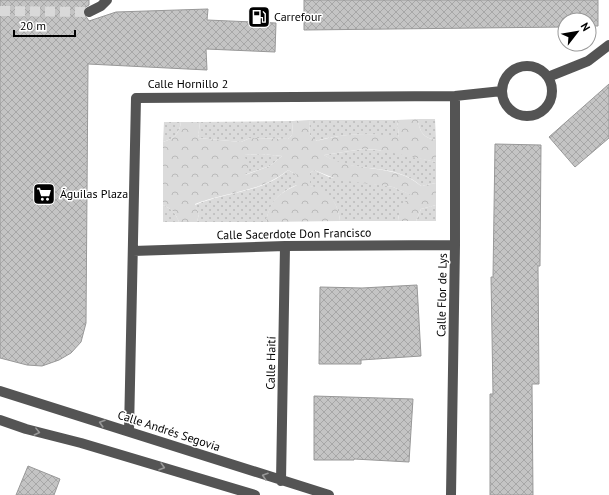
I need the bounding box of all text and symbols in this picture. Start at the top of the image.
fuel station icon: Carrefour [246,4,272,30]
place label: Carrefour [274,9,322,24]
scale bar [14,12,75,38]
north arrow [557,12,597,52]
text: 20 m [20,18,46,33]
text: N [578,20,593,34]
street label: Calle Hornillo 2 [148,76,228,91]
supermarket icon: Águilas Plaza [31,181,57,207]
place label: Águilas Plaza [60,186,128,201]
street label: Calle Sacerdote Don Francisco [216,225,371,242]
street label: Calle Flor de Lys [433,253,450,337]
street label: Calle Haití [263,336,278,390]
street label: Calle Andrés Segovia [116,407,222,454]
one-way arrow [98,419,105,427]
one-way arrow [34,427,40,435]
one-way arrow [158,462,165,471]
one-way arrow [262,472,269,480]

